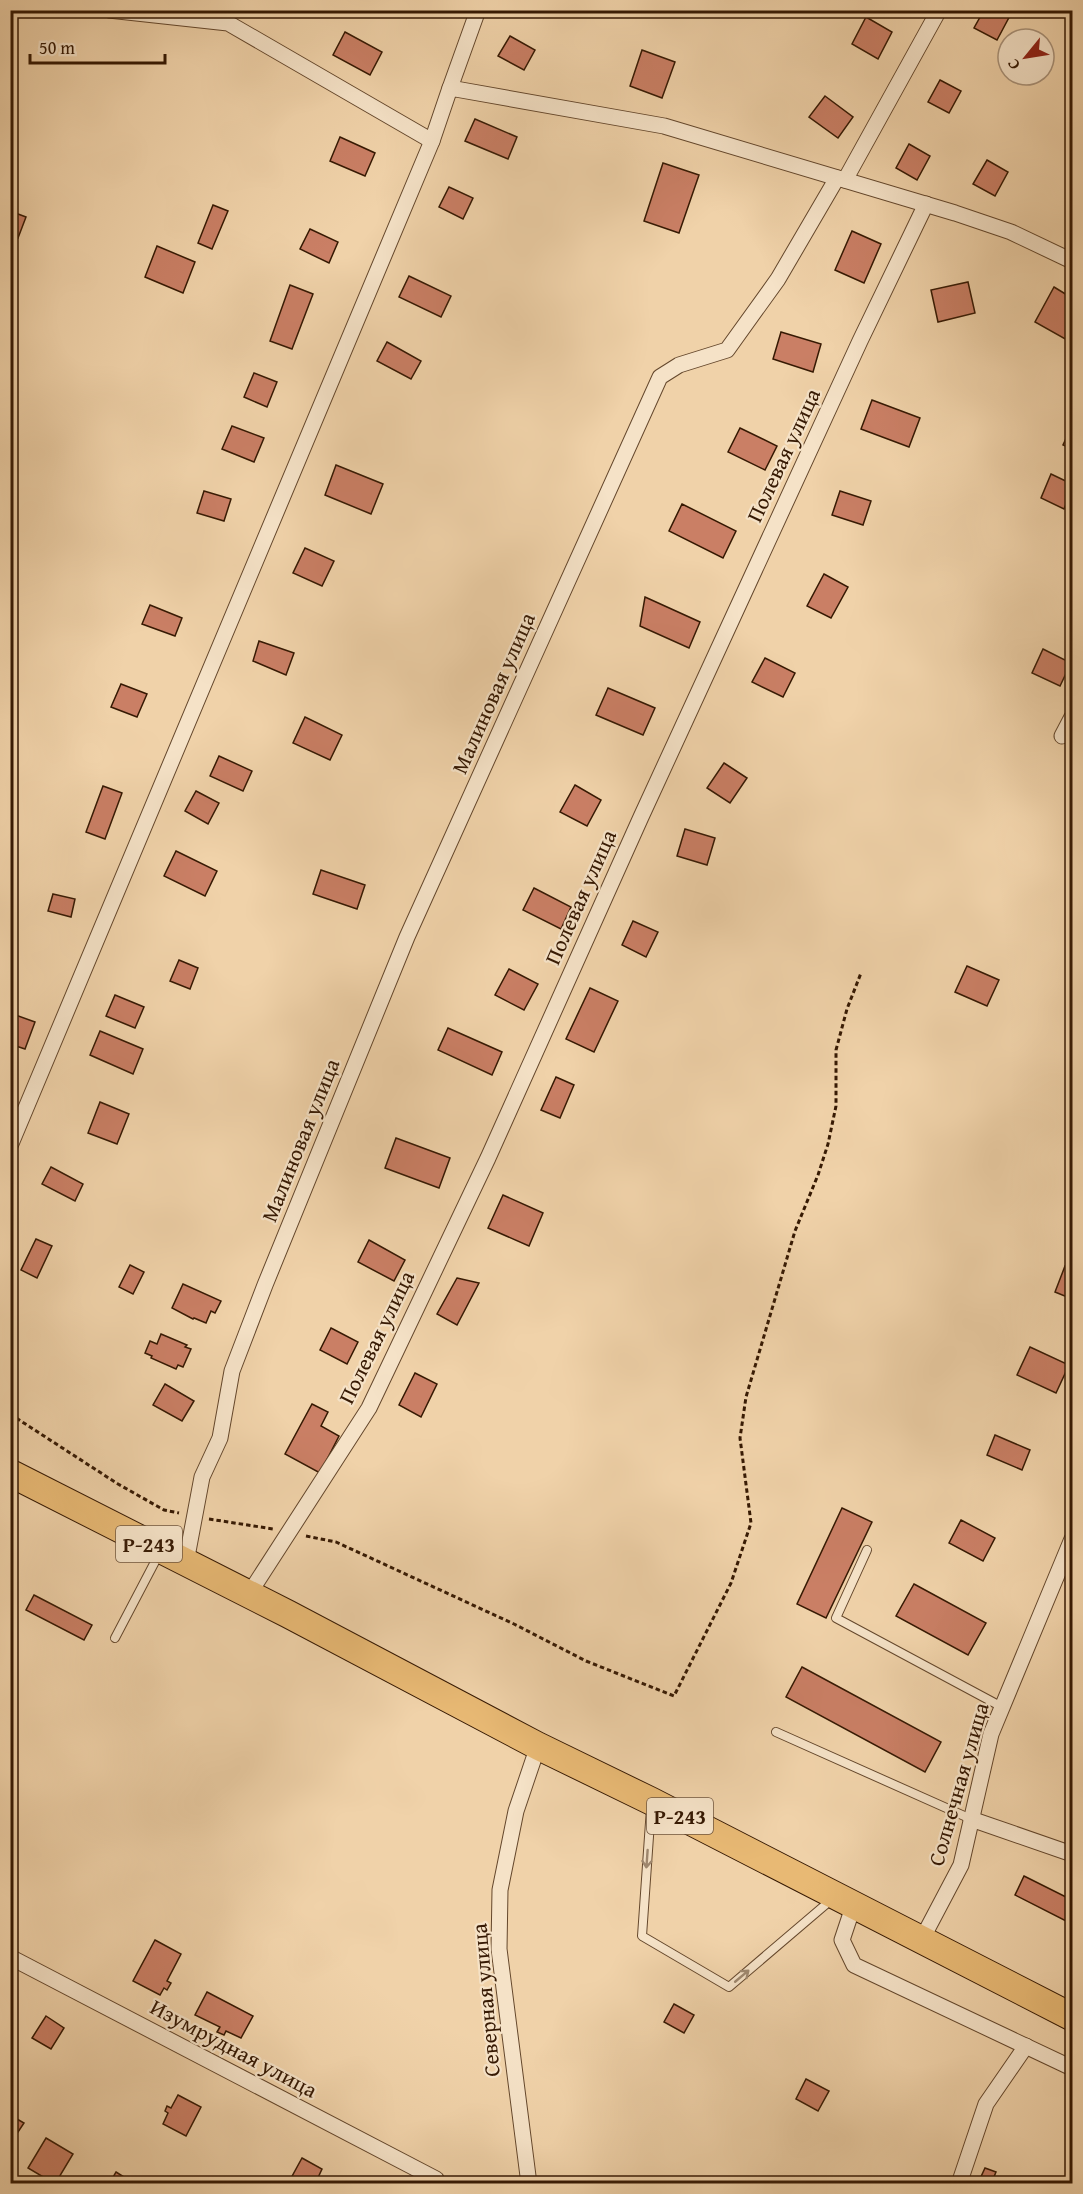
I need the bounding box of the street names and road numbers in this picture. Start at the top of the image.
street label: Полевая улица [738,382,828,527]
street label: Малиновая улица [443,607,543,779]
street label: Полевая улица [536,824,624,969]
street label: Малиновая улица [253,1053,348,1226]
street label: Полевая улица [330,1265,422,1409]
road number: Р-243 [116,1526,182,1562]
street label: Солнечная улица [919,1698,997,1870]
road number: Р-243 [647,1798,713,1834]
street label: Северная улица [462,1921,508,2078]
street label: Изумрудная улица [145,1990,324,2106]

